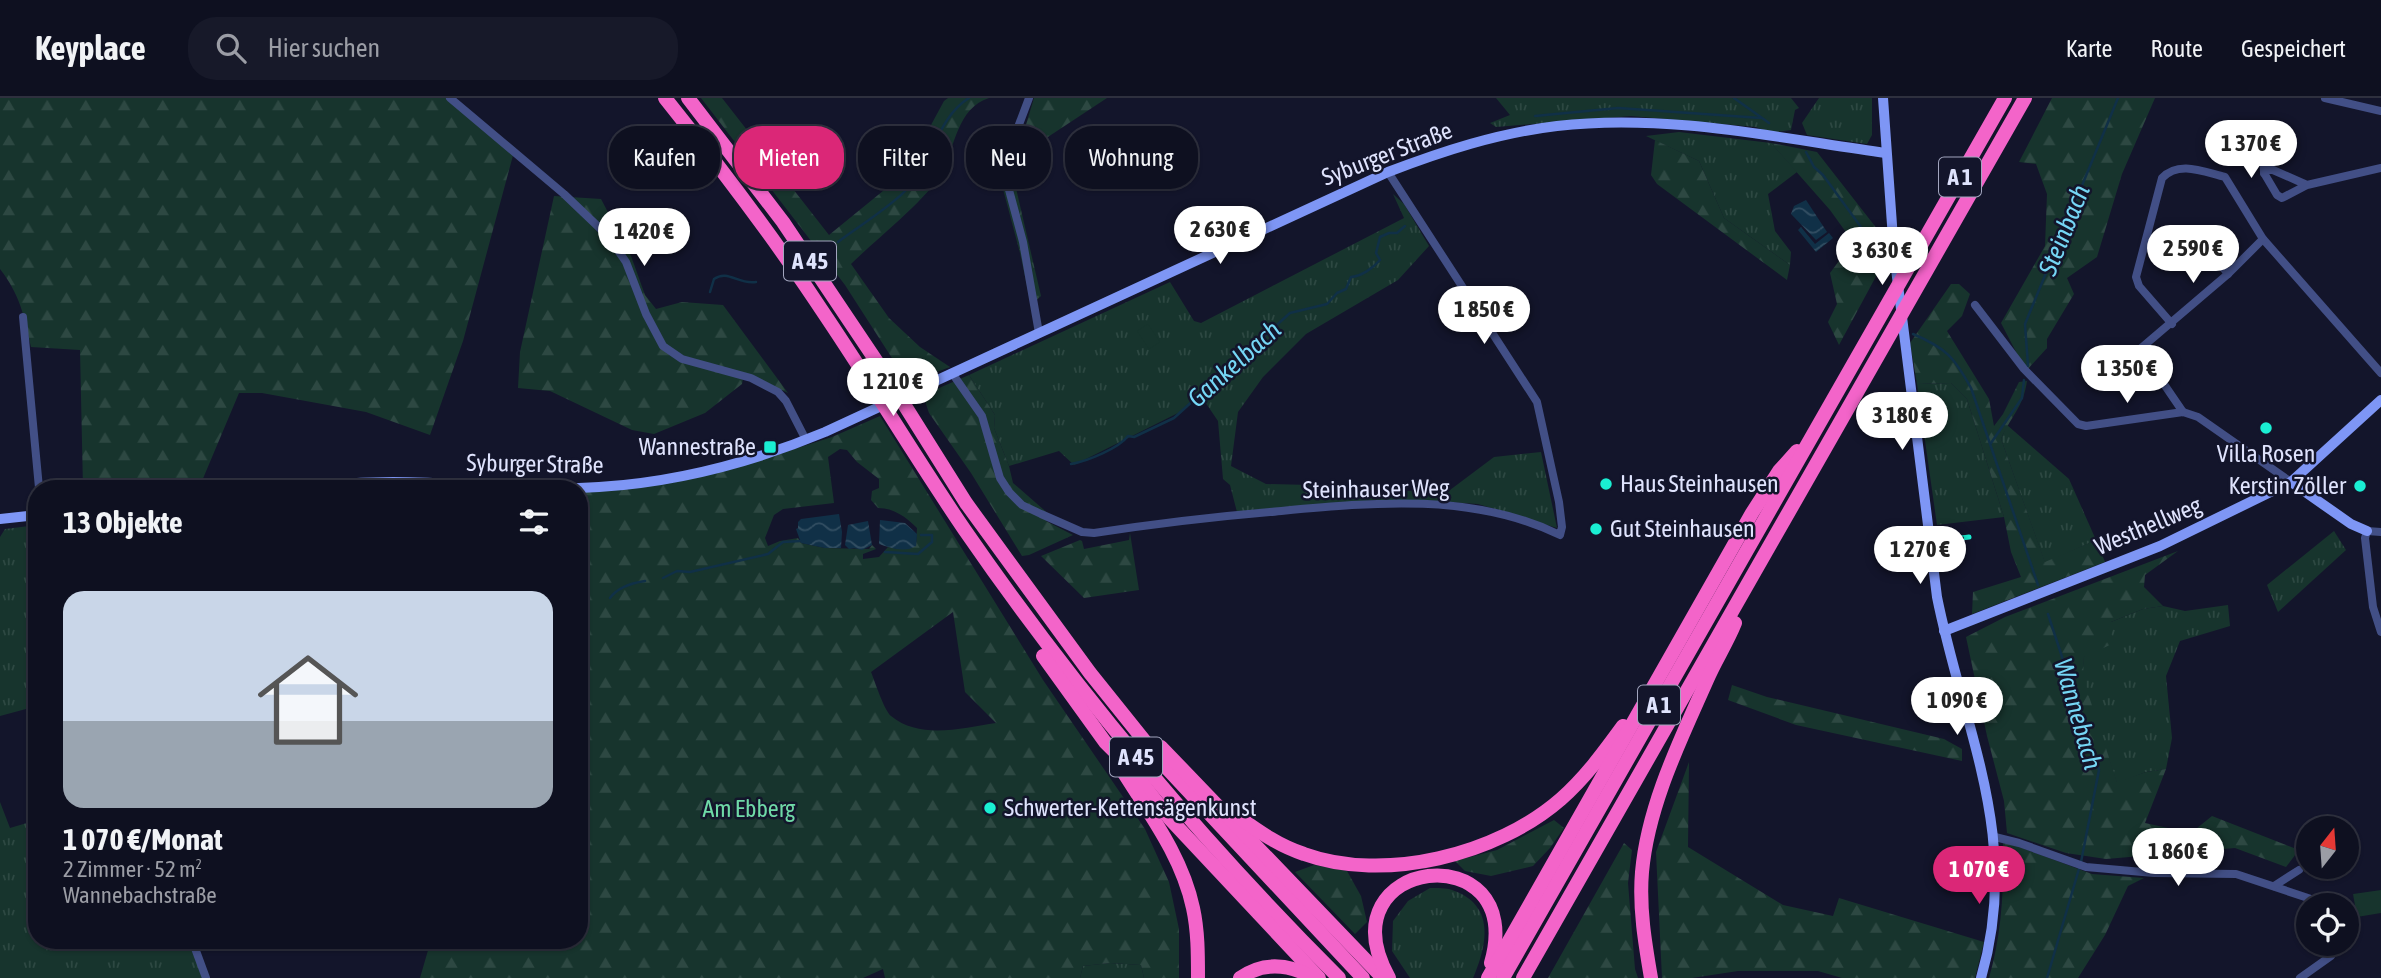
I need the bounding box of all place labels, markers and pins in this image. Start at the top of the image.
pin: 1 370 € [2186,120,2316,180]
pin: 2 630 € [1155,206,1285,266]
pin: 1 420 € [579,208,709,268]
pin: 2 590 € [2128,226,2258,285]
pin: 3 630 € [1817,228,1947,287]
pin: 1 850 € [1419,286,1549,346]
pin: 1 350 € [2062,345,2192,405]
pin: 1 210 € [828,358,958,418]
pin: 3 180 € [1837,392,1967,452]
marker: Villa Rosen [2258,420,2274,436]
place label: Wannestraße [639,433,756,460]
marker: Wannestraße [762,439,778,455]
place label: Villa Rosen [2217,440,2315,467]
place label: Haus Steinhausen [1620,470,1779,497]
place label: Kerstin Zöller [2228,472,2347,499]
marker: Haus Steinhausen [1598,476,1614,492]
marker: Kerstin Zöller [2352,478,2368,494]
place label: Gut Steinhausen [1610,515,1755,542]
marker: Gut Steinhausen [1588,521,1604,537]
pin: 1 270 € [1855,526,1985,586]
pin: 1 090 € [1892,678,2022,737]
place label: Schwerter-Kettensägenkunst [1004,794,1257,821]
marker: Schwerter-Kettensägenkunst [982,800,998,816]
pin: 1 860 € [2113,828,2243,888]
pin: 1 070 € [1914,846,2044,906]

